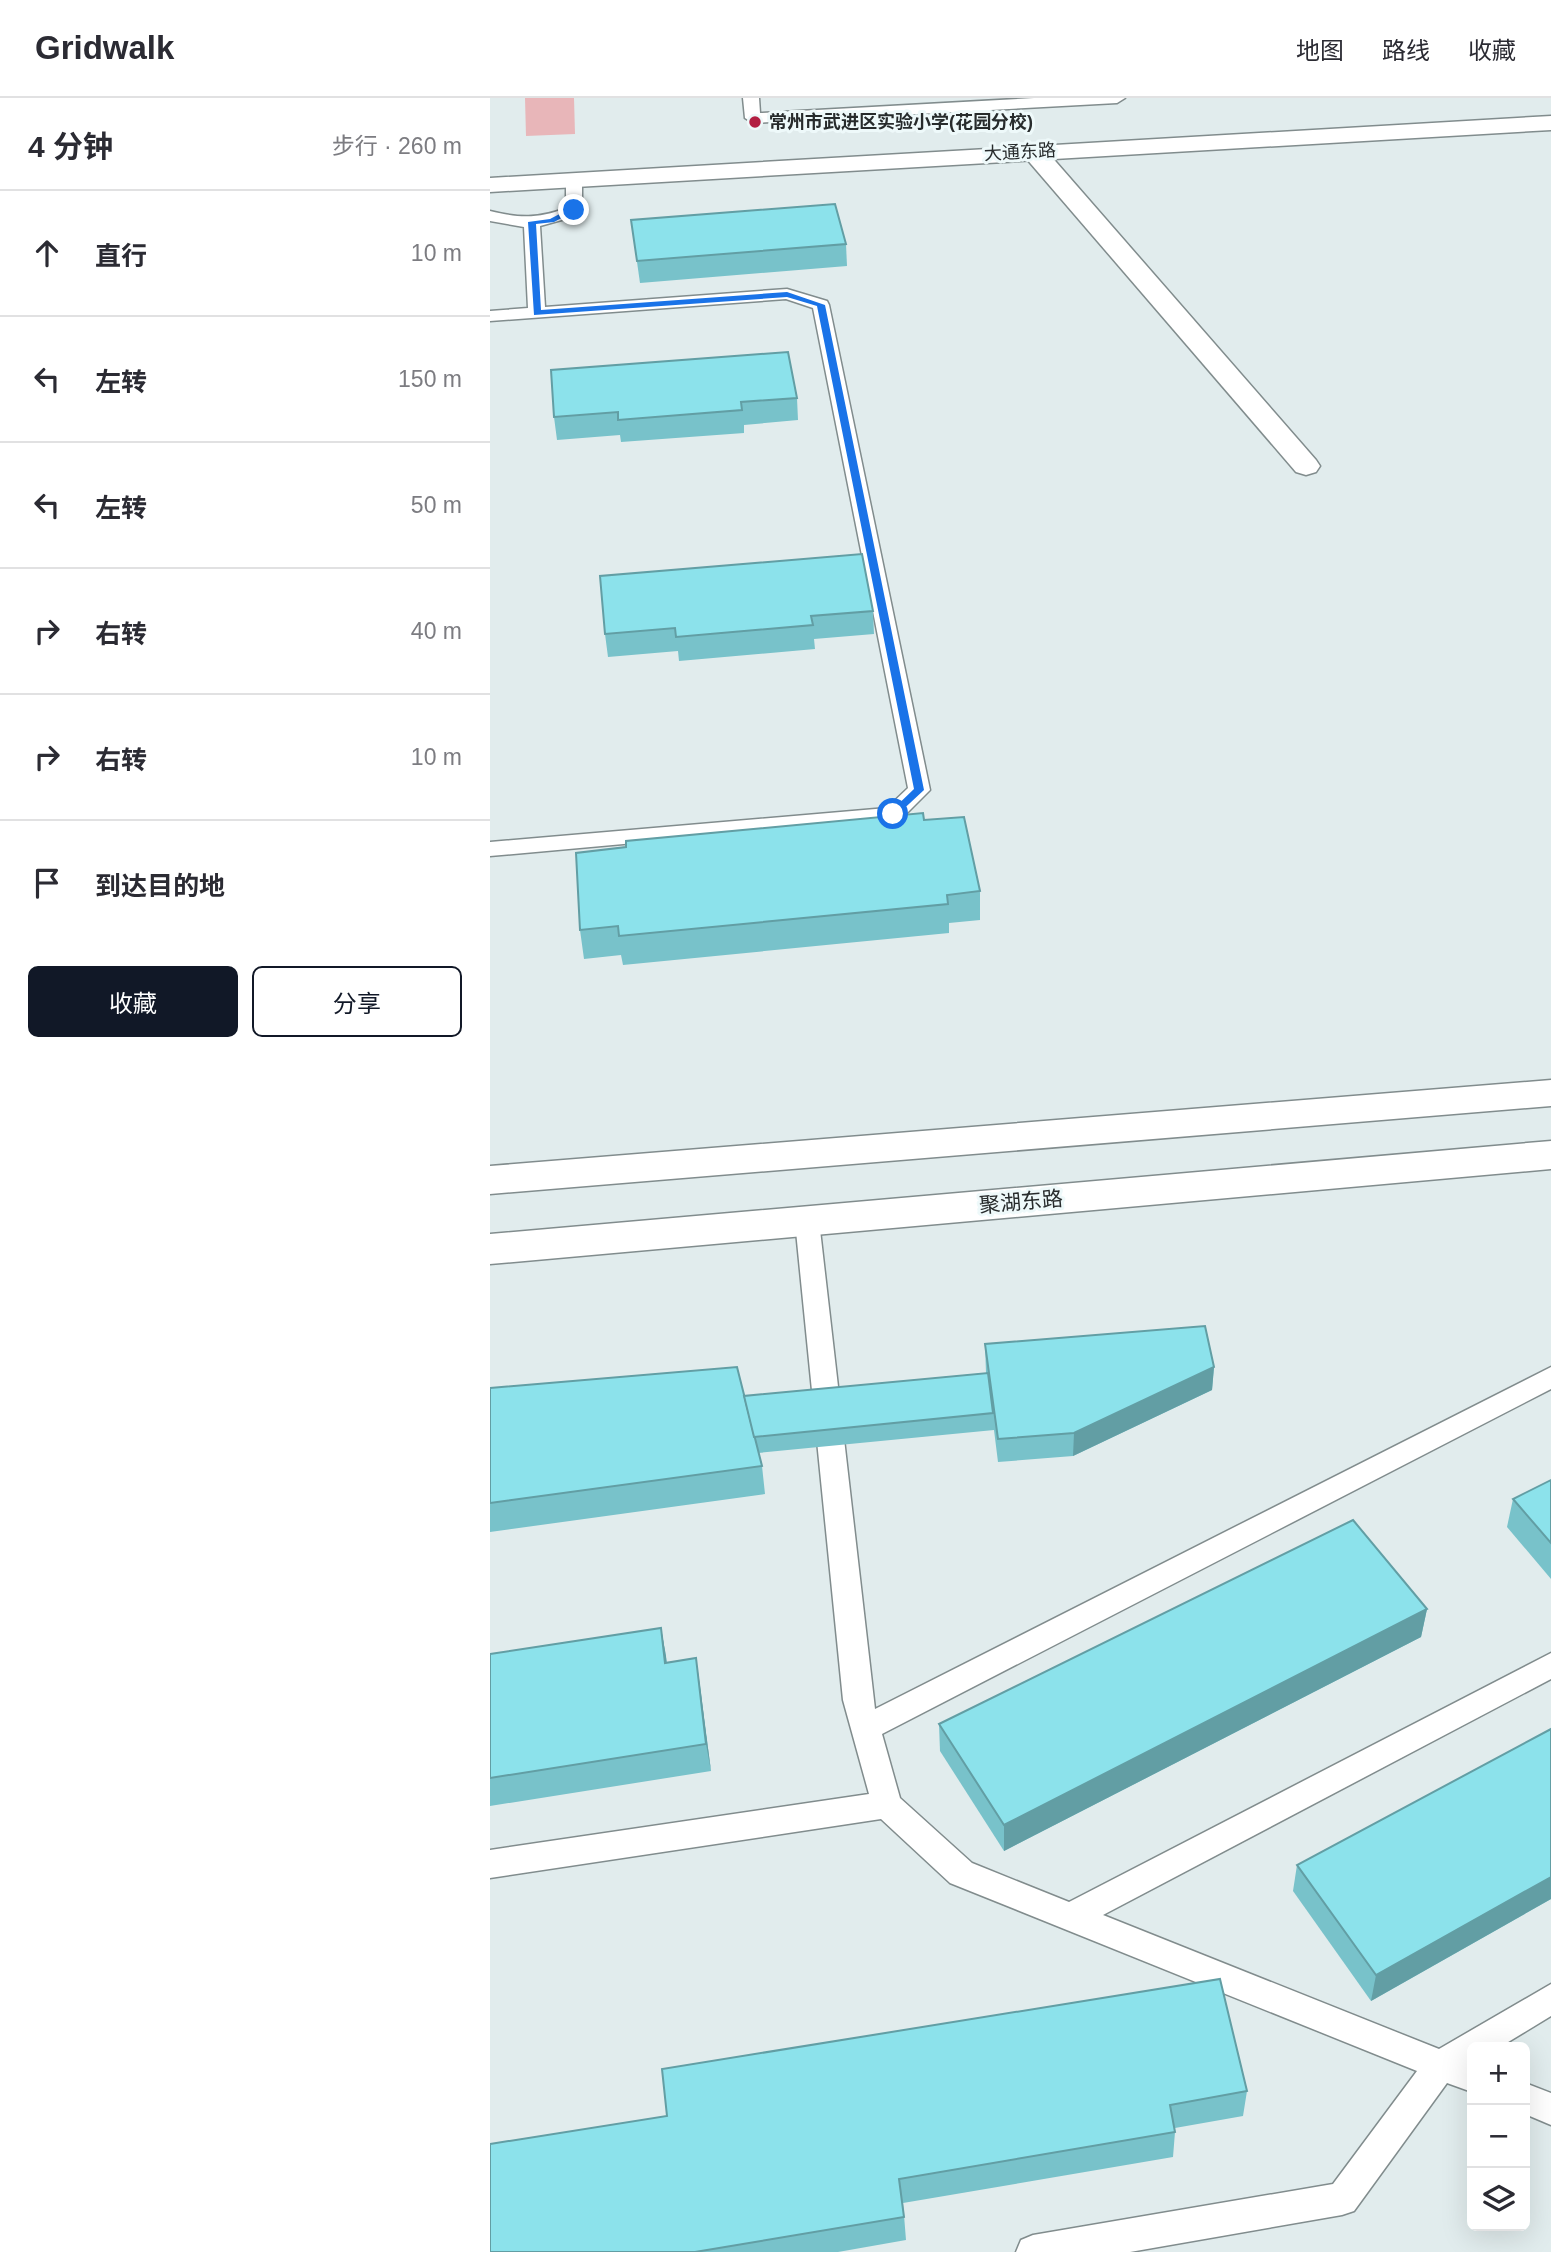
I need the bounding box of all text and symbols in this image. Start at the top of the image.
text: Gridwalk [35,29,174,66]
text: 地图 [1296,37,1344,64]
text: 路线 [1382,37,1430,64]
text: 收藏 [1468,37,1516,64]
place label: 常州市武进区实验小学(花园分校) [769,112,1033,132]
marker: 常州市武进区实验小学(花园分校) [747,114,763,130]
text: 4 分钟 [28,130,113,163]
text: 步行 · 260 m [332,133,462,159]
street label: 大通东路 [984,140,1056,164]
route end [558,194,589,225]
icon: ahead [28,234,66,272]
text: 10 m [411,240,462,266]
text: 直行 [95,241,147,271]
icon: left [28,360,66,398]
text: 150 m [398,366,462,392]
text: 左转 [95,367,147,397]
icon: left [28,486,66,524]
text: 50 m [411,492,462,518]
text: 左转 [95,493,147,523]
icon: right [28,612,66,650]
text: 40 m [411,618,462,644]
text: 右转 [95,619,147,649]
icon: right [28,738,66,776]
text: 10 m [411,744,462,770]
text: 右转 [95,745,147,775]
route start [877,798,908,829]
icon: arrive [28,864,66,902]
text: 到达目的地 [95,871,225,901]
button: 收藏 [28,966,238,1037]
button: 分享 [252,966,462,1037]
street label: 聚湖东路 [978,1186,1064,1217]
map controls [1467,2042,1530,2231]
button: + [1467,2042,1530,2105]
button: − [1467,2105,1530,2168]
button: layers [1467,2168,1530,2231]

